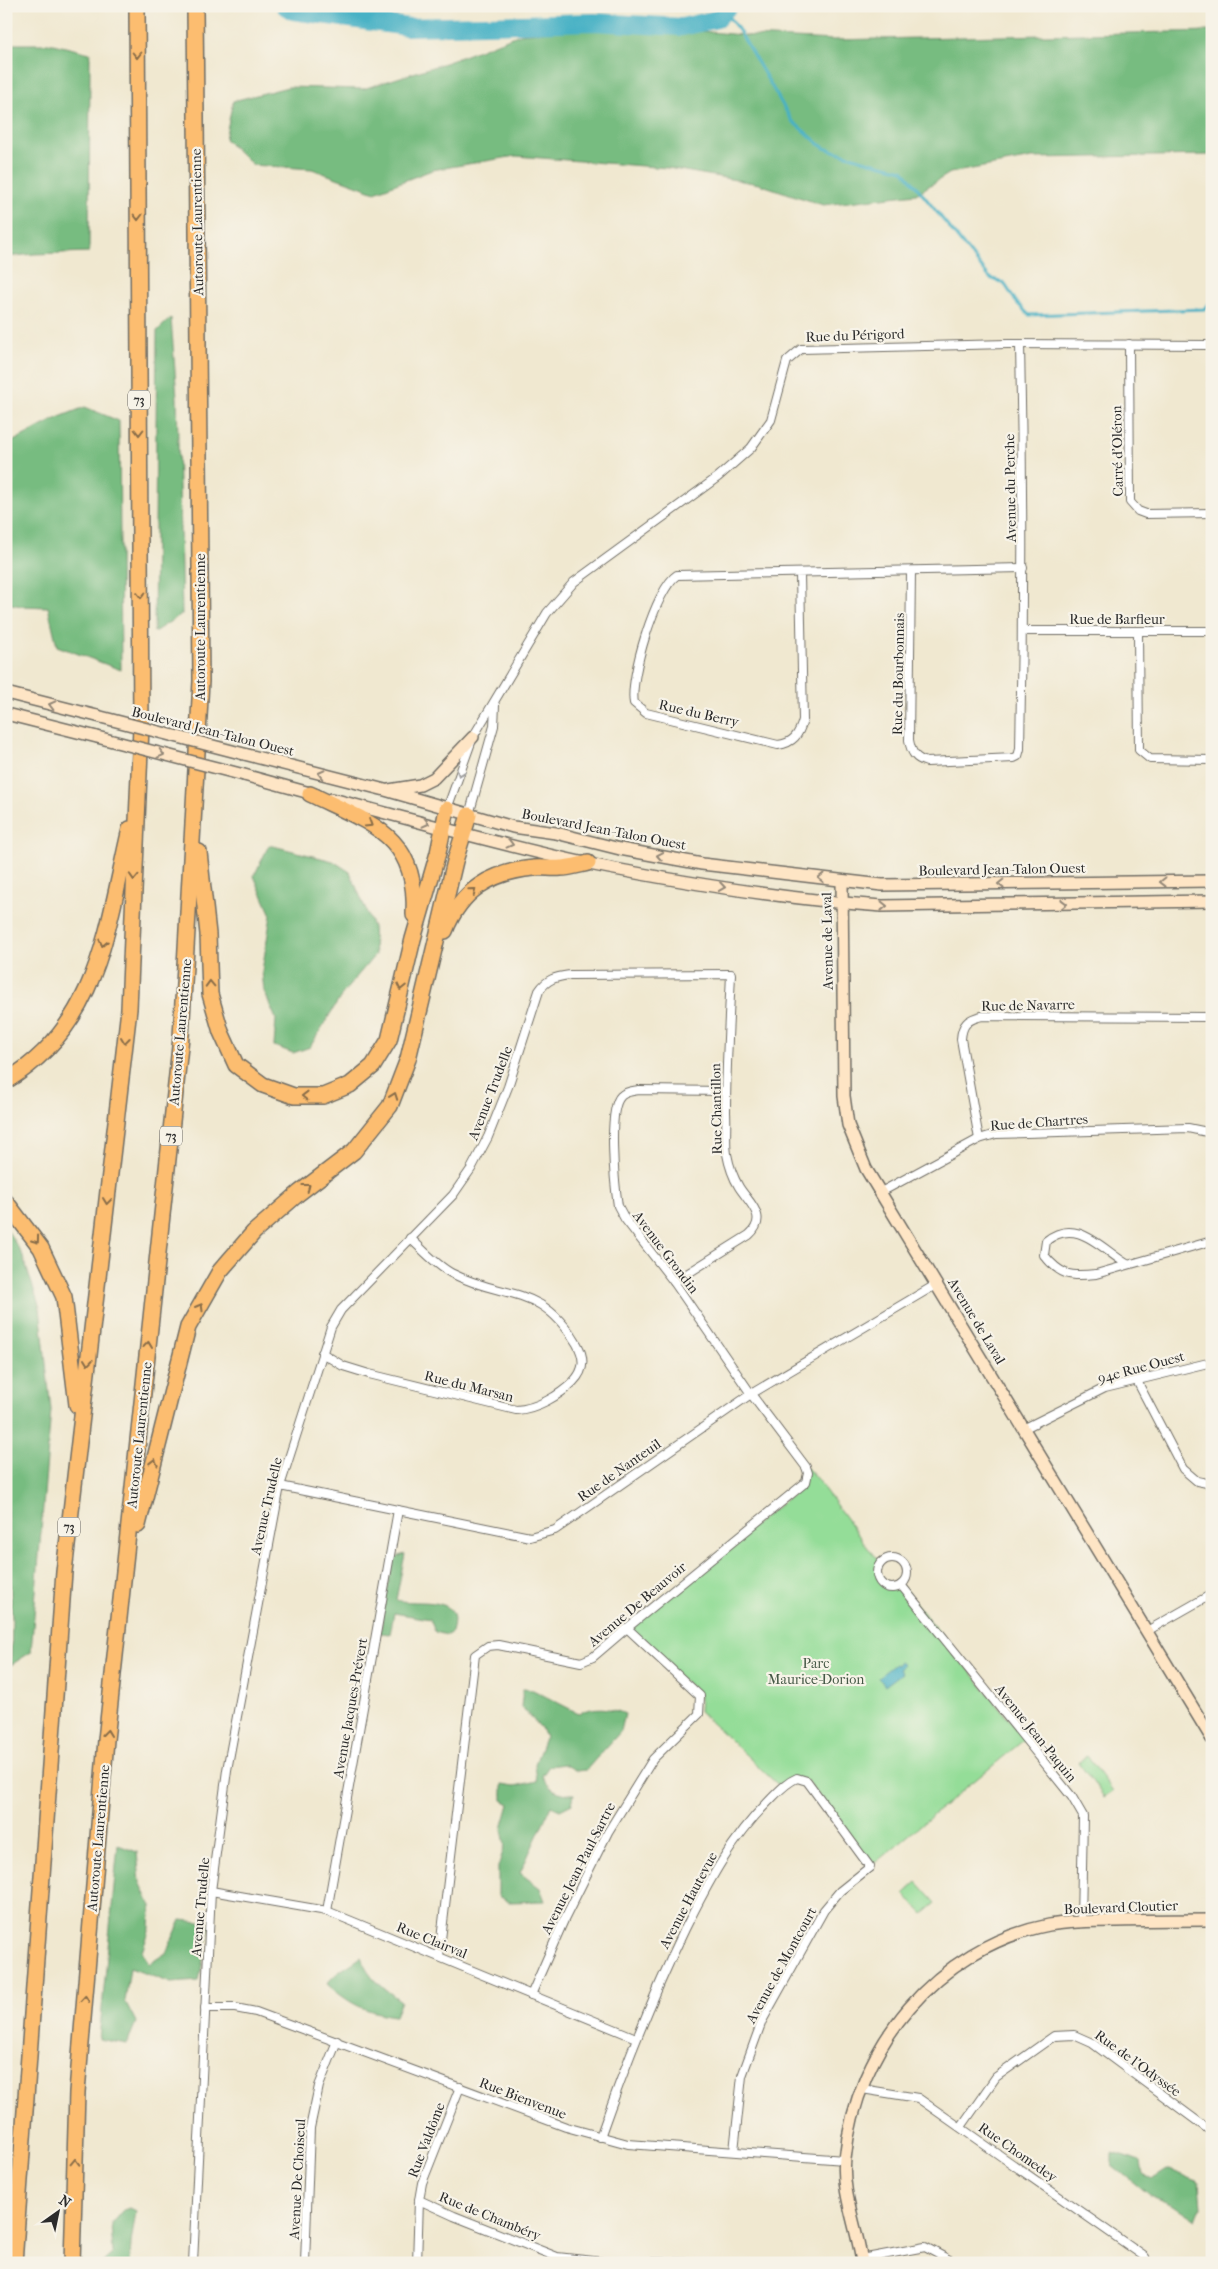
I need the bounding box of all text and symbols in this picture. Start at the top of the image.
one-way arrow [132,52,142,59]
street label: Autoroute Laurentienne [188,148,207,297]
one-way arrow [133,214,143,222]
street label: Rue du Périgord [805,325,905,346]
road number: 73 [128,390,150,410]
street label: Carré d'Oléron [1108,405,1127,497]
one-way arrow [134,429,145,437]
street label: Avenue du Perche [1001,434,1020,543]
street label: Autoroute Laurentienne [192,553,209,702]
one-way arrow [136,592,146,599]
street label: Rue de Barfleur [1069,611,1165,628]
street label: Rue du Bourbonnais [889,613,908,735]
street label: Rue du Berry [657,696,741,731]
one-way arrow [48,700,56,710]
street label: Boulevard Jean-Talon Ouest [130,703,296,760]
one-way arrow [157,748,166,759]
one-way arrow [456,768,466,777]
one-way arrow [317,769,326,780]
street label: Boulevard Jean-Talon Ouest [520,805,688,854]
one-way arrow [364,817,373,827]
one-way arrow [421,817,430,828]
one-way arrow [505,838,514,849]
one-way arrow [656,852,665,862]
street label: Boulevard Jean-Talon Ouest [918,860,1086,879]
one-way arrow [817,873,824,883]
one-way arrow [129,874,140,882]
one-way arrow [1159,877,1166,887]
one-way arrow [996,879,1004,889]
one-way arrow [718,881,727,891]
one-way arrow [467,889,476,897]
street label: Avenue de Laval [818,892,837,991]
one-way arrow [1060,898,1068,909]
one-way arrow [880,901,888,911]
one-way arrow [98,939,109,948]
street label: Autoroute Laurentienne [166,958,195,1107]
one-way arrow [205,980,215,988]
one-way arrow [396,982,407,991]
street label: Rue de Navarre [981,996,1075,1015]
one-way arrow [120,1036,131,1044]
street label: Avenue Trudelle [464,1044,516,1144]
street label: Rue Chantillon [707,1063,726,1155]
one-way arrow [300,1091,308,1101]
one-way arrow [388,1092,398,1100]
street label: Rue de Chartres [990,1111,1089,1134]
road number: 73 [160,1126,182,1146]
one-way arrow [301,1184,311,1193]
one-way arrow [102,1197,113,1205]
street label: Avenue Grondin [628,1207,702,1297]
one-way arrow [30,1234,39,1244]
street label: Avenue de Laval [944,1274,1009,1368]
one-way arrow [193,1303,203,1312]
one-way arrow [143,1341,154,1349]
street label: 94e Rue Ouest [1096,1348,1186,1387]
one-way arrow [83,1359,94,1367]
street label: Autoroute Laurentienne [123,1361,156,1510]
street label: Rue du Marsan [423,1367,515,1406]
street label: Rue de Nanteuil [574,1435,664,1505]
street label: Avenue Trudelle [247,1456,286,1558]
one-way arrow [148,1457,159,1466]
road number: 73 [58,1518,80,1536]
street label: Avenue De Beauvoir [584,1558,690,1651]
street label: Avenue Jacques-Prévert [330,1636,371,1781]
park label: Parc Maurice-Dorion [768,1655,864,1688]
street label: Avenue Jean-Paquin [990,1680,1080,1786]
one-way arrow [101,1729,112,1737]
street label: Autoroute Laurentienne [84,1764,113,1913]
street label: Avenue Jean-Paul-Sartre [537,1799,619,1938]
street label: Avenue Hautevue [655,1849,721,1952]
street label: Avenue Trudelle [188,1857,213,1958]
street label: Boulevard Cloutier [1064,1897,1178,1918]
street label: Avenue de Montcourt [742,1904,821,2027]
street label: Rue Clairval [394,1919,470,1962]
one-way arrow [79,1995,90,2003]
street label: Rue de l'Odyssée [1091,2026,1184,2100]
street label: Rue Bienvenue [477,2074,569,2123]
street label: Rue Valdôme [404,2100,449,2180]
street label: Avenue De Choiseul [286,2118,309,2241]
street label: Rue Chomedey [975,2119,1061,2186]
one-way arrow [70,2157,80,2165]
north arrow [32,2186,82,2236]
street label: Rue de Chambéry [436,2188,544,2245]
text: N [56,2191,74,2212]

